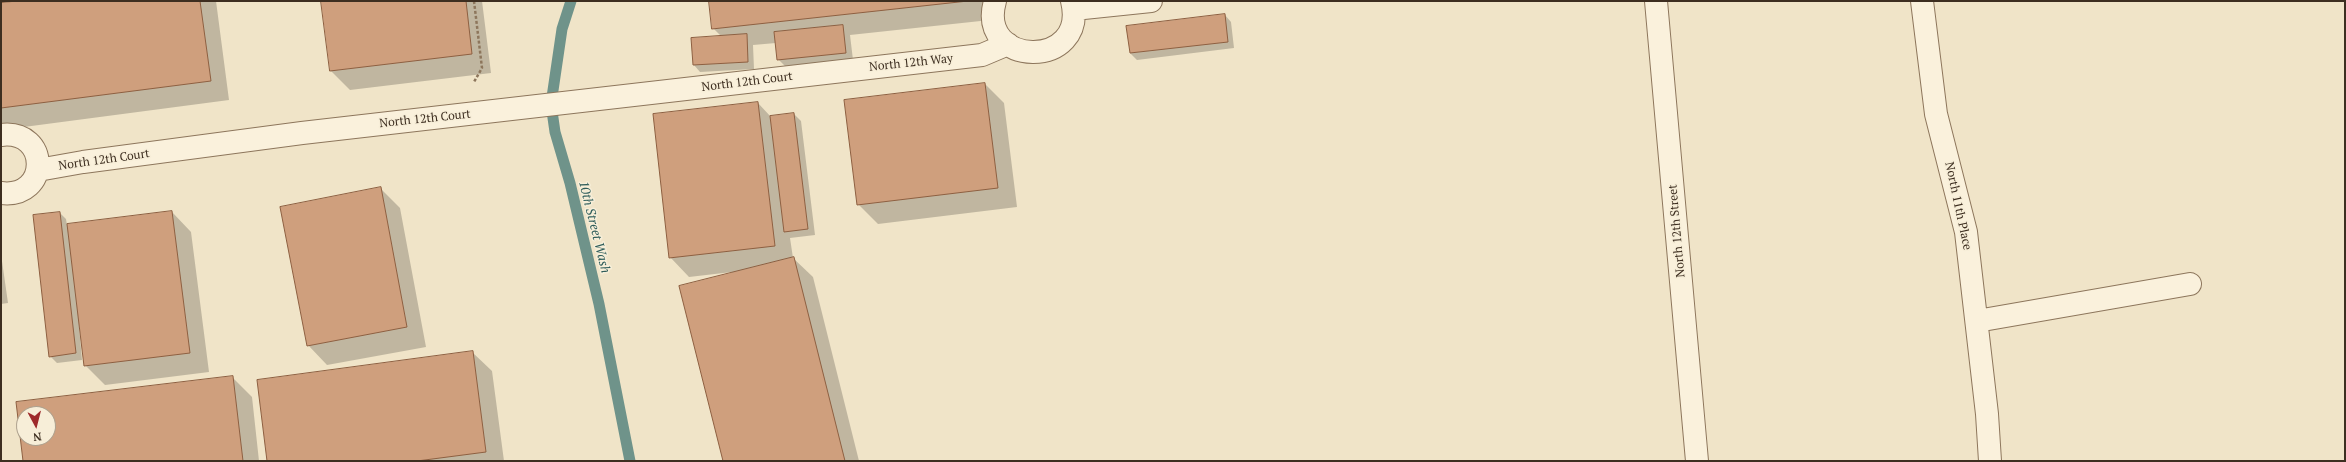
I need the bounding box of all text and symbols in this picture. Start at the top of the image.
street label: North 12th Way [868,51,954,75]
street label: North 12th Court [701,69,793,95]
street label: North 12th Court [379,107,471,131]
street label: North 12th Court [58,146,150,174]
street label: North 11th Place [1942,161,1974,251]
water label: 10th Street Wash [575,179,613,275]
street label: North 12th Street [1666,184,1688,278]
north arrow [16,406,56,446]
text: N [32,429,42,444]

